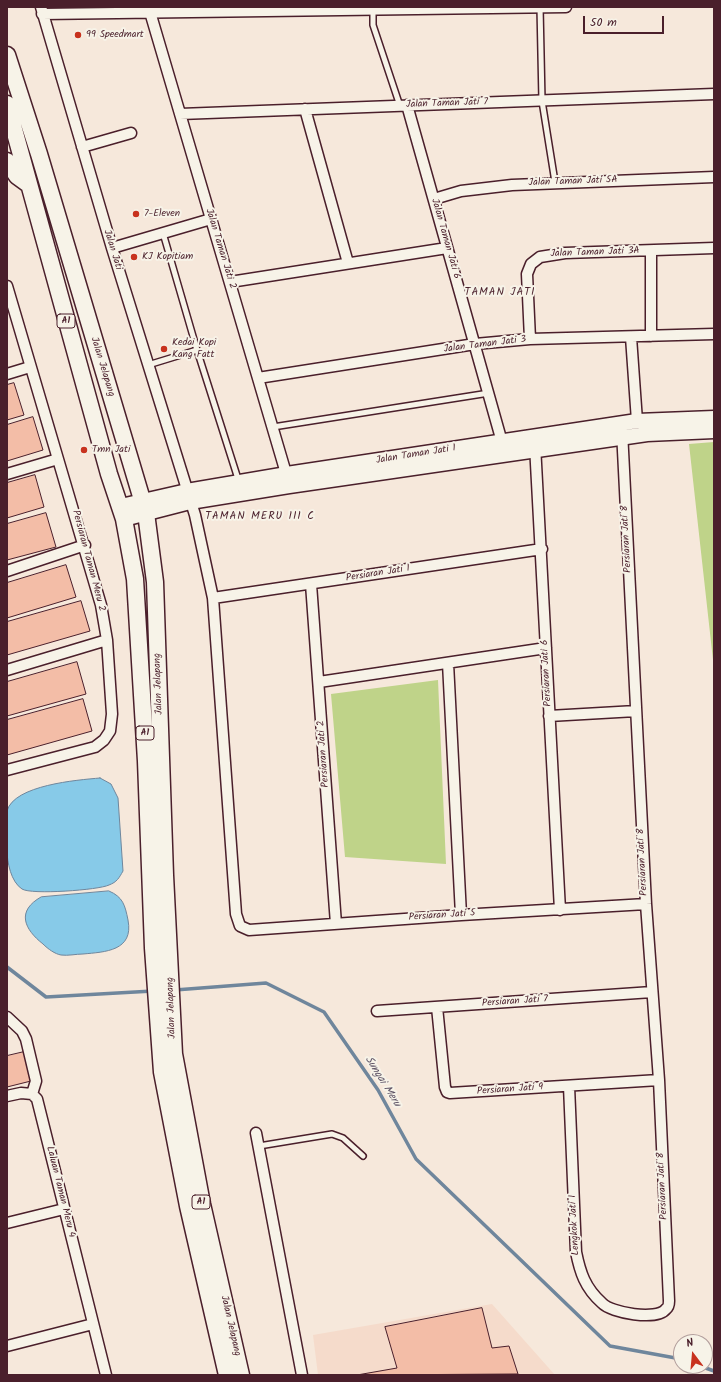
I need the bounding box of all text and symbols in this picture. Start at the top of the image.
scale bar [585,8,666,34]
text: 50 m [590,13,617,32]
place label: 99 Speedmart [86,29,144,41]
marker: 99 Speedmart [73,30,83,40]
street label: Jalan Taman Jati 7 [406,97,488,111]
street label: Jalan Taman Jati 5A [528,174,618,190]
street label: Jalan Taman Jati 6 [428,197,462,281]
street label: Jalan Taman Jati 2 [202,207,238,291]
place label: 7-Eleven [144,208,180,220]
marker: 7-Eleven [131,209,141,219]
street label: Jalan Jati [100,228,124,272]
street label: Jalan Taman Jati 3A [550,245,640,261]
place label: KJ Kopitiam [142,251,193,263]
marker: KJ Kopitiam [129,252,139,262]
district label: TAMAN JATI [465,286,535,300]
road number: A1 [57,314,75,328]
street label: Jalan Taman Jati 3 [443,334,527,356]
street label: Jalan Jelapang [87,336,117,398]
place label: Kedai Kopi Kang Fatt [172,337,216,360]
marker: Kedai Kopi Kang Fatt [159,344,169,354]
street label: Jalan Taman Jati 1 [375,443,457,467]
place label: Tmn Jati [92,444,130,456]
marker: Tmn Jati [79,445,89,455]
street label: Persiaran Jati 8 [619,505,635,573]
street label: Persiaran Taman Meru 2 [69,509,107,613]
district label: TAMAN MERU III C [205,510,315,524]
street label: Persiaran Jati 1 [345,563,411,585]
street label: Persiaran Jati 6 [539,639,555,707]
street label: Jalan Jelapang [152,653,166,715]
street label: Persiaran Jati 2 [316,720,332,788]
road number: A1 [136,726,154,740]
street label: Persiaran Jati 8 [635,828,651,896]
street label: Persiaran Jati 5 [408,908,476,924]
street label: Jalan Jelapang [165,977,179,1039]
street label: Persiaran Jati 7 [482,994,548,1010]
water label: Sungai Meru [361,1054,403,1110]
street label: Persiaran Jati 9 [476,1082,544,1098]
street label: Laluan Taman Meru 4 [43,1145,77,1239]
street label: Persiaran Jati 8 [655,1152,671,1220]
street label: Lengkok Jati 1 [567,1194,583,1256]
road number: A1 [192,1195,210,1209]
street label: Jalan Jelapang [217,1295,243,1357]
north arrow [673,1334,713,1374]
text: N [684,1334,696,1353]

